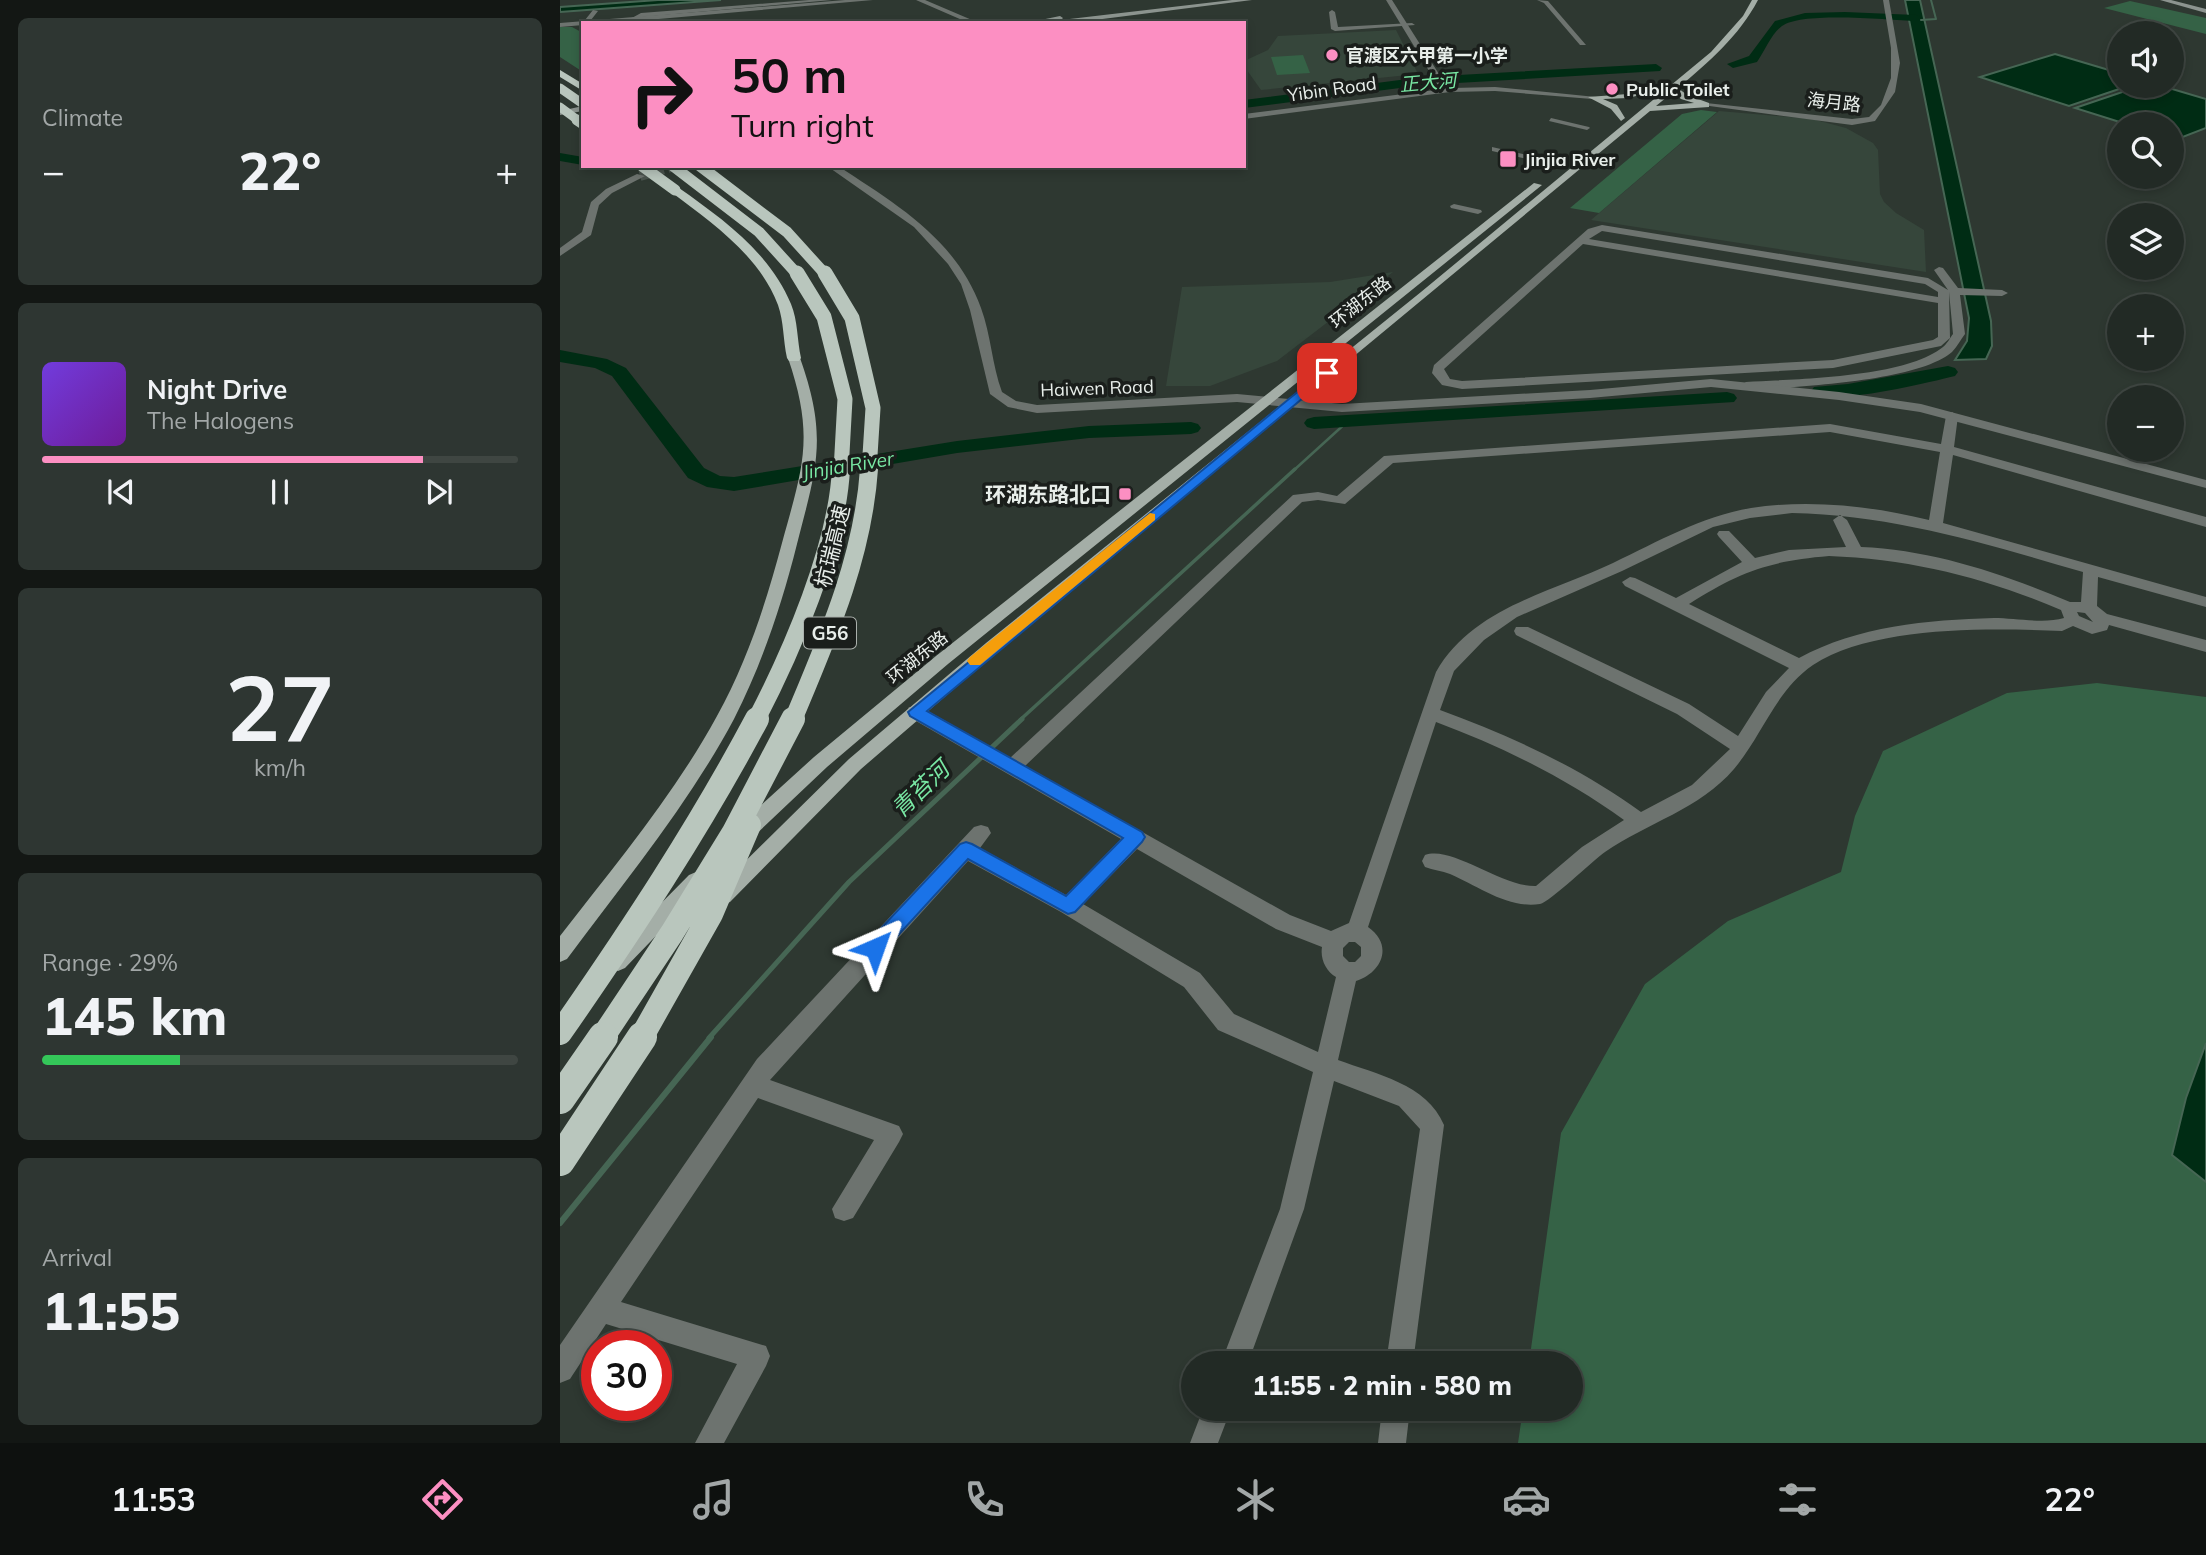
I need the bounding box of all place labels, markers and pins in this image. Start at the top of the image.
place label: 官渡区六甲第一小学 [1346,44,1508,67]
marker: 官渡区六甲第一小学 [1324,47,1340,63]
place label: Public Toilet [1626,78,1730,101]
marker: Public Toilet [1604,81,1620,97]
place label: Jinjia River [1524,148,1616,171]
marker: Jinjia River [1498,149,1518,169]
pin [1297,343,1357,403]
place label: 环湖东路北口 [985,481,1111,507]
marker: 环湖东路北口 [1117,486,1133,502]

